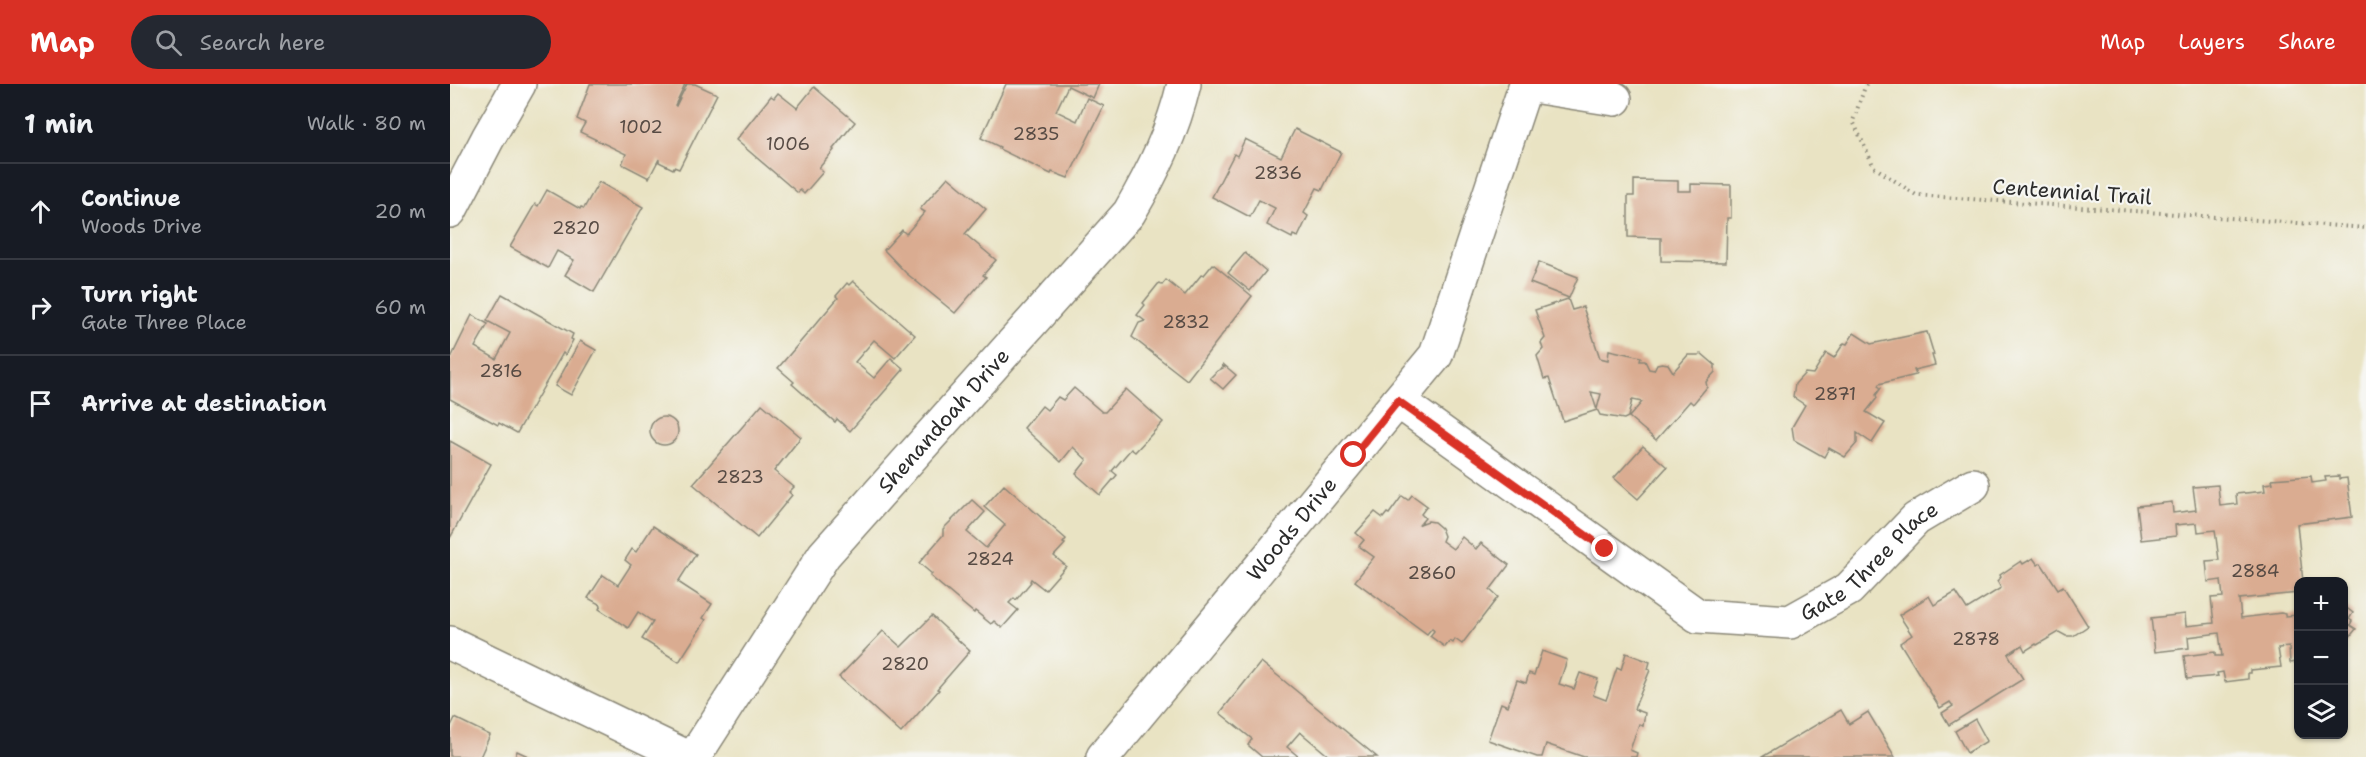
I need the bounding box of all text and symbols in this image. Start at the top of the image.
search box [131,15,551,69]
text: Map [30,23,95,61]
icon: search [152,26,185,59]
text: Search here [200,28,325,57]
text: Map [2100,28,2145,56]
text: Layers [2178,28,2245,56]
text: Share [2278,28,2336,56]
text: 1 min [24,106,93,141]
text: Walk · 80 m [307,110,426,136]
house number: 1002 [619,115,663,139]
house number: 2835 [1013,122,1059,146]
house number: 1006 [766,132,810,156]
house number: 2836 [1254,161,1302,185]
street label: Centennial Trail [1991,172,2153,212]
text: Continue [81,184,181,213]
icon: ahead [24,195,57,228]
text: 20 m [375,198,426,224]
text: Woods Drive [81,213,202,239]
house number: 2820 [552,216,600,240]
text: Turn right [81,280,198,309]
icon: right [24,291,57,324]
text: 60 m [374,294,426,320]
text: Gate Three Place [81,309,247,335]
house number: 2832 [1162,310,1210,334]
street label: Shenandoah Drive [871,342,1016,499]
house number: 2816 [479,359,523,383]
house number: 2871 [1814,382,1856,406]
icon: arrive [24,387,57,420]
text: Arrive at destination [81,389,327,418]
route start [1340,441,1366,467]
house number: 2823 [716,465,764,489]
street label: Woods Drive [1240,471,1343,587]
street label: Gate Three Place [1795,495,1943,628]
route end [1591,535,1617,561]
house number: 2824 [966,547,1014,571]
house number: 2884 [2231,559,2279,583]
house number: 2860 [1408,561,1456,585]
map controls [2294,577,2348,739]
button: + [2294,577,2348,631]
house number: 2878 [1952,627,2000,651]
button: − [2294,631,2348,685]
house number: 2820 [881,652,929,676]
button: layers [2294,685,2348,739]

